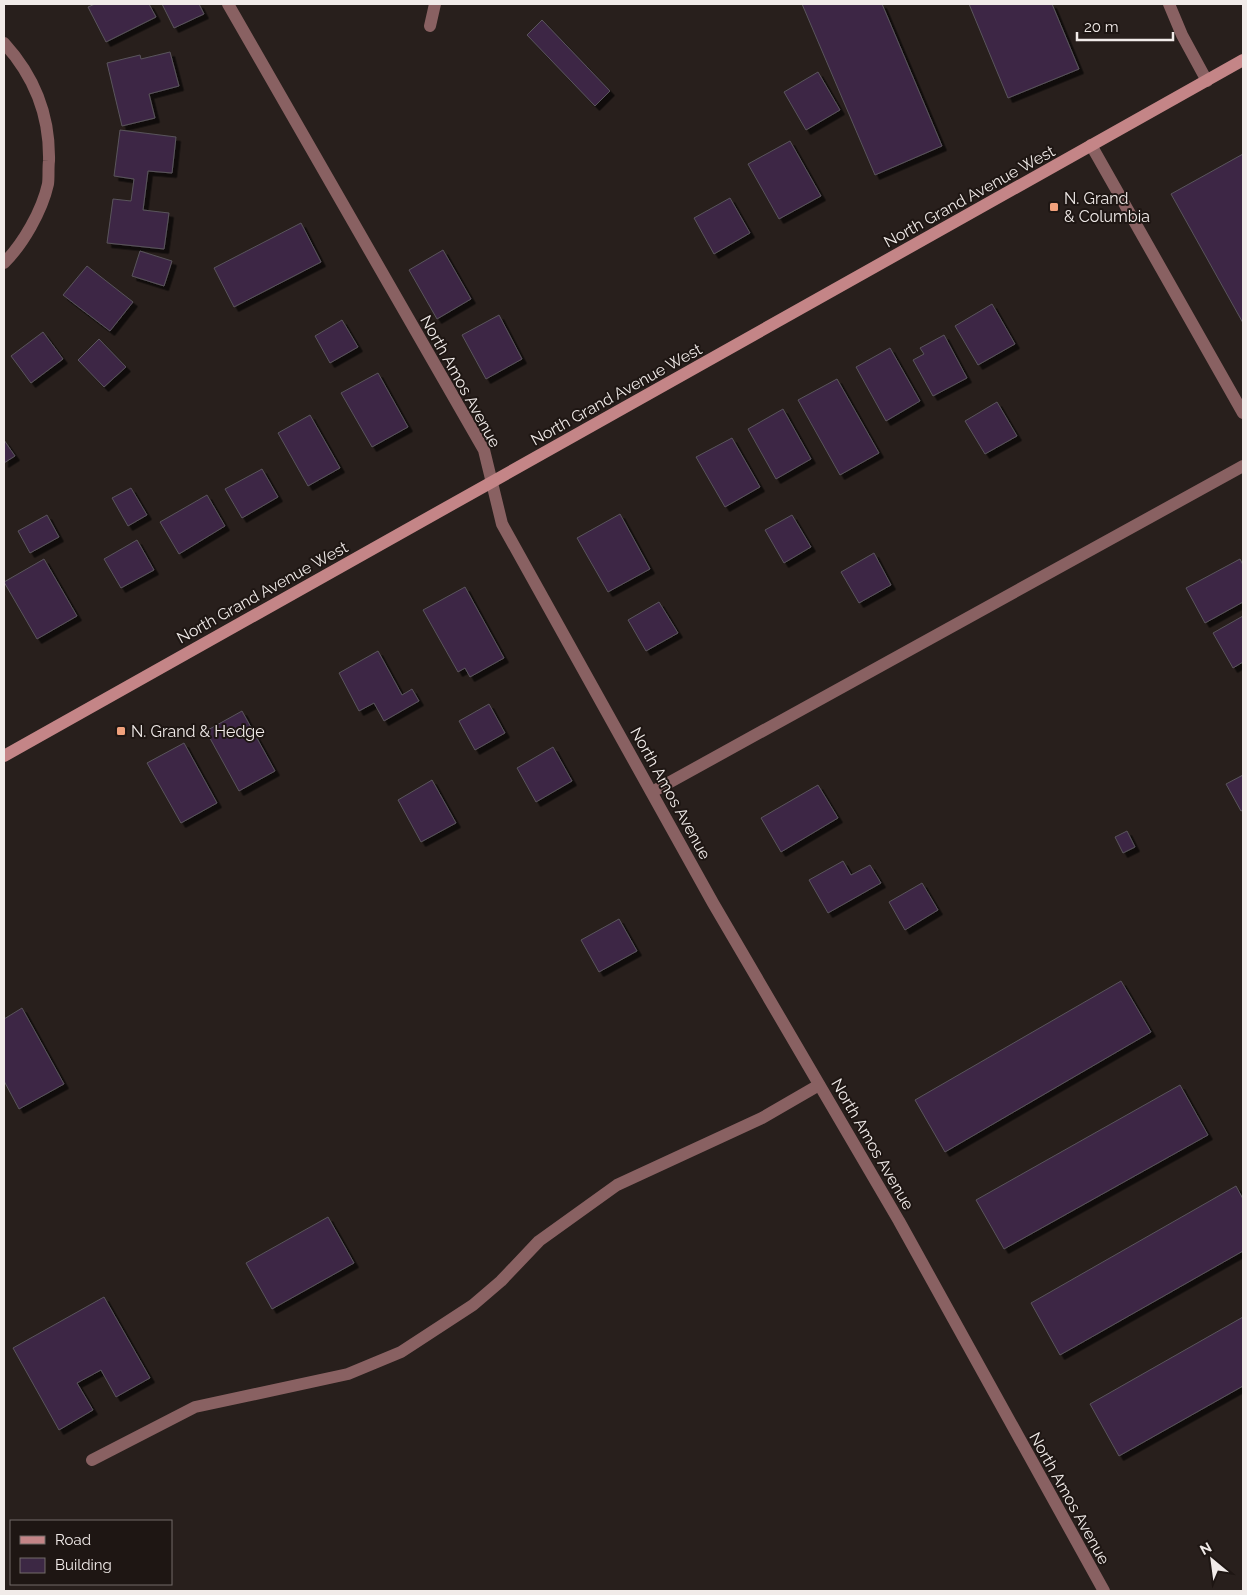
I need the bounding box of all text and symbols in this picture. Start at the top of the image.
scale bar [1077,10,1173,42]
text: 20 m [1084,18,1119,36]
street label: North Grand Avenue West [880,141,1059,251]
place label: N. Grand & Columbia [1064,189,1150,226]
marker: N. Grand & Columbia [1048,201,1060,213]
street label: North Amos Avenue [416,312,505,451]
street label: North Grand Avenue West [527,339,706,449]
street label: North Grand Avenue West [173,537,352,647]
place label: N. Grand & Hedge [131,722,265,741]
street label: North Amos Avenue [626,724,715,863]
marker: N. Grand & Hedge [115,725,127,737]
street label: North Amos Avenue [827,1075,918,1213]
street label: North Amos Avenue [1025,1429,1114,1568]
legend [10,1520,172,1585]
text: Road [55,1531,91,1549]
north arrow [1187,1535,1237,1585]
text: N [1197,1539,1214,1558]
text: Building [55,1556,112,1574]

